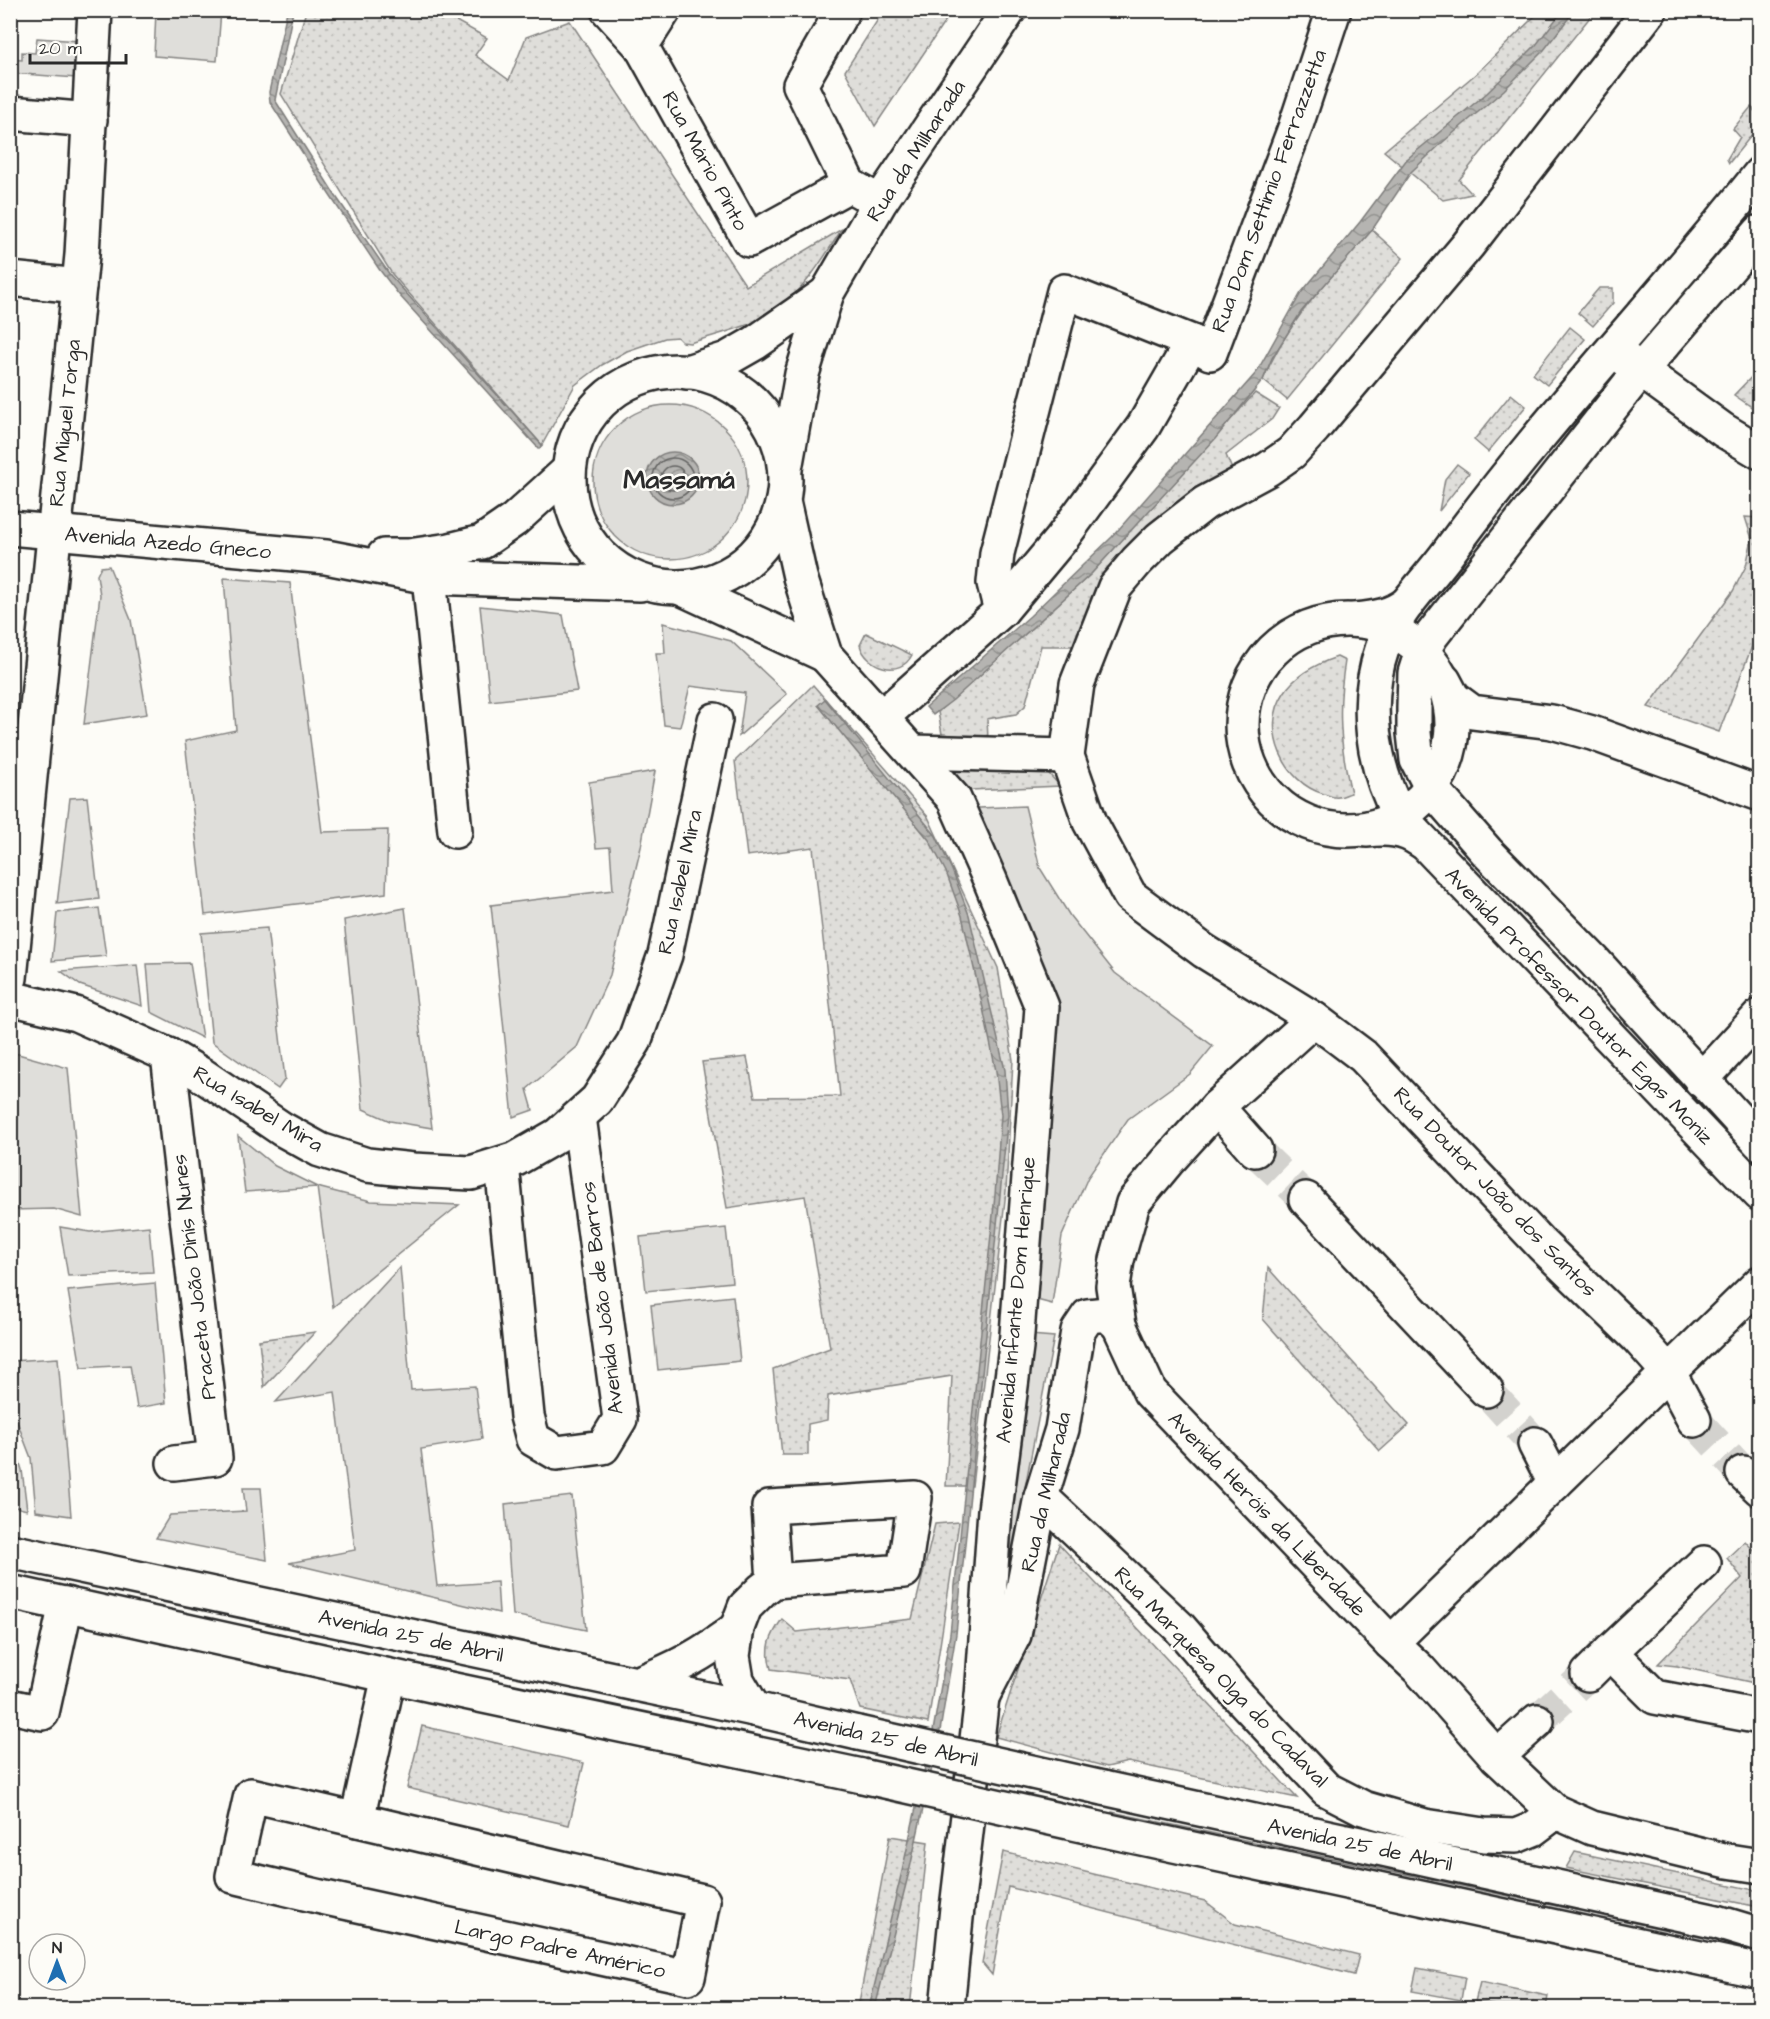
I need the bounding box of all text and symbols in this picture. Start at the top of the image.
scale bar [30,27,126,65]
text: 20 m [39,36,82,61]
street label: Rua Dom Settimio Ferrazzetta [1204,45,1334,337]
street label: Rua da Milharada [859,74,973,227]
street label: Rua Mário Pinto [655,86,755,236]
street label: Rua Miguel Torga [42,338,90,508]
district label: Massamá [623,461,735,499]
street label: Avenida Azedo Gneco [64,520,273,566]
street label: Rua Isabel Mira [651,807,710,957]
street label: Avenida Professor Doutor Egas Moniz [1437,861,1720,1153]
street label: Rua Isabel Mira [188,1059,329,1159]
street label: Rua Doutor João dos Santos [1387,1080,1603,1304]
street label: Praceta João Dinís Nunes [165,1152,223,1402]
street label: Avenida Infante Dom Henrique [989,1156,1043,1444]
street label: Avenida João de Barros [573,1180,631,1416]
street label: Avenida Heróis da Liberdade [1161,1405,1373,1623]
street label: Rua da Milharada [1014,1409,1079,1575]
street label: Rua Marquesa Olga do Cadaval [1106,1560,1335,1795]
street label: Avenida 25 de Abril [316,1602,506,1670]
street label: Avenida 25 de Abril [791,1704,981,1774]
street label: Avenida 25 de Abril [1265,1811,1455,1879]
street label: Largo Padre Américo [451,1912,668,1988]
north arrow [27,1932,87,1992]
text: N [52,1937,62,1959]

